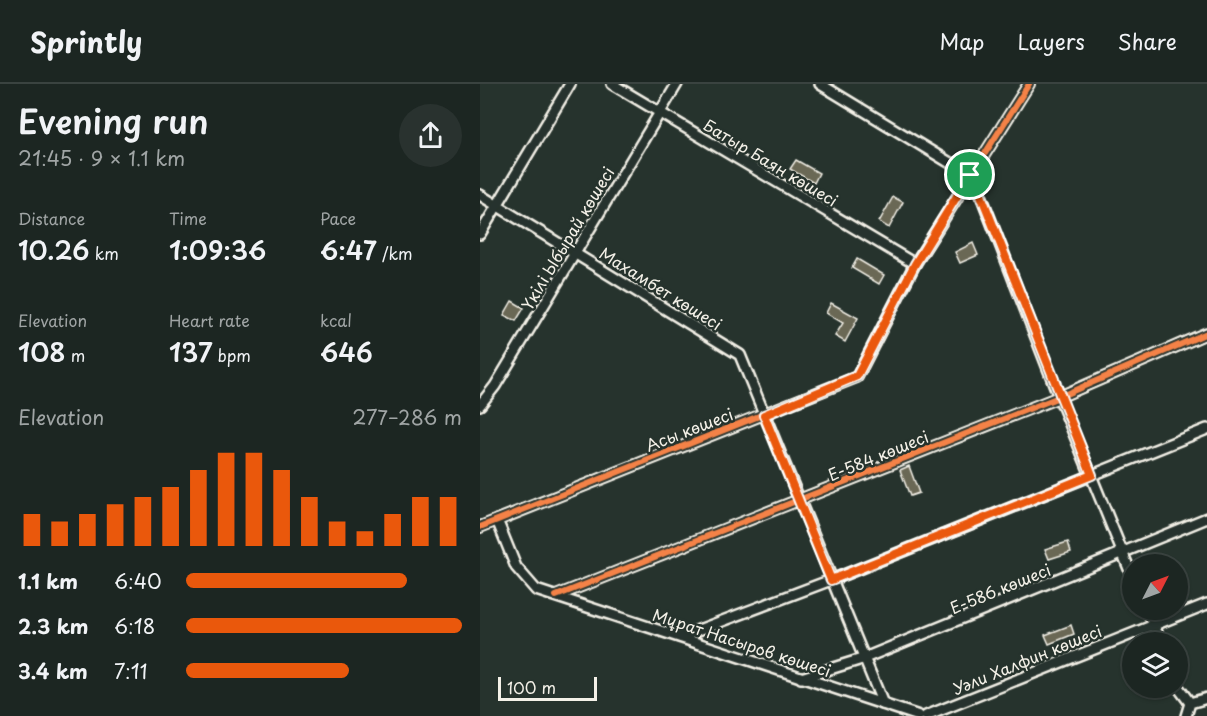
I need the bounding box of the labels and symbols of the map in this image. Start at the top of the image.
street label: Батыр Баян көшесі [699,112,843,212]
pin [944,149,995,200]
street label: Үкілі Ыбырай көшесі [515,162,619,314]
street label: Махамбет көшесі [595,241,727,335]
street label: Асы көшесі [642,401,736,457]
street label: Е-584 көшесі [824,424,932,486]
north arrow [1122,554,1188,620]
street label: Е-586 көшесі [946,557,1054,619]
street label: Мұрат Насыров көшесі [650,602,834,682]
street label: Уәли Халфин көшесі [949,618,1105,700]
scale bar [498,674,597,702]

